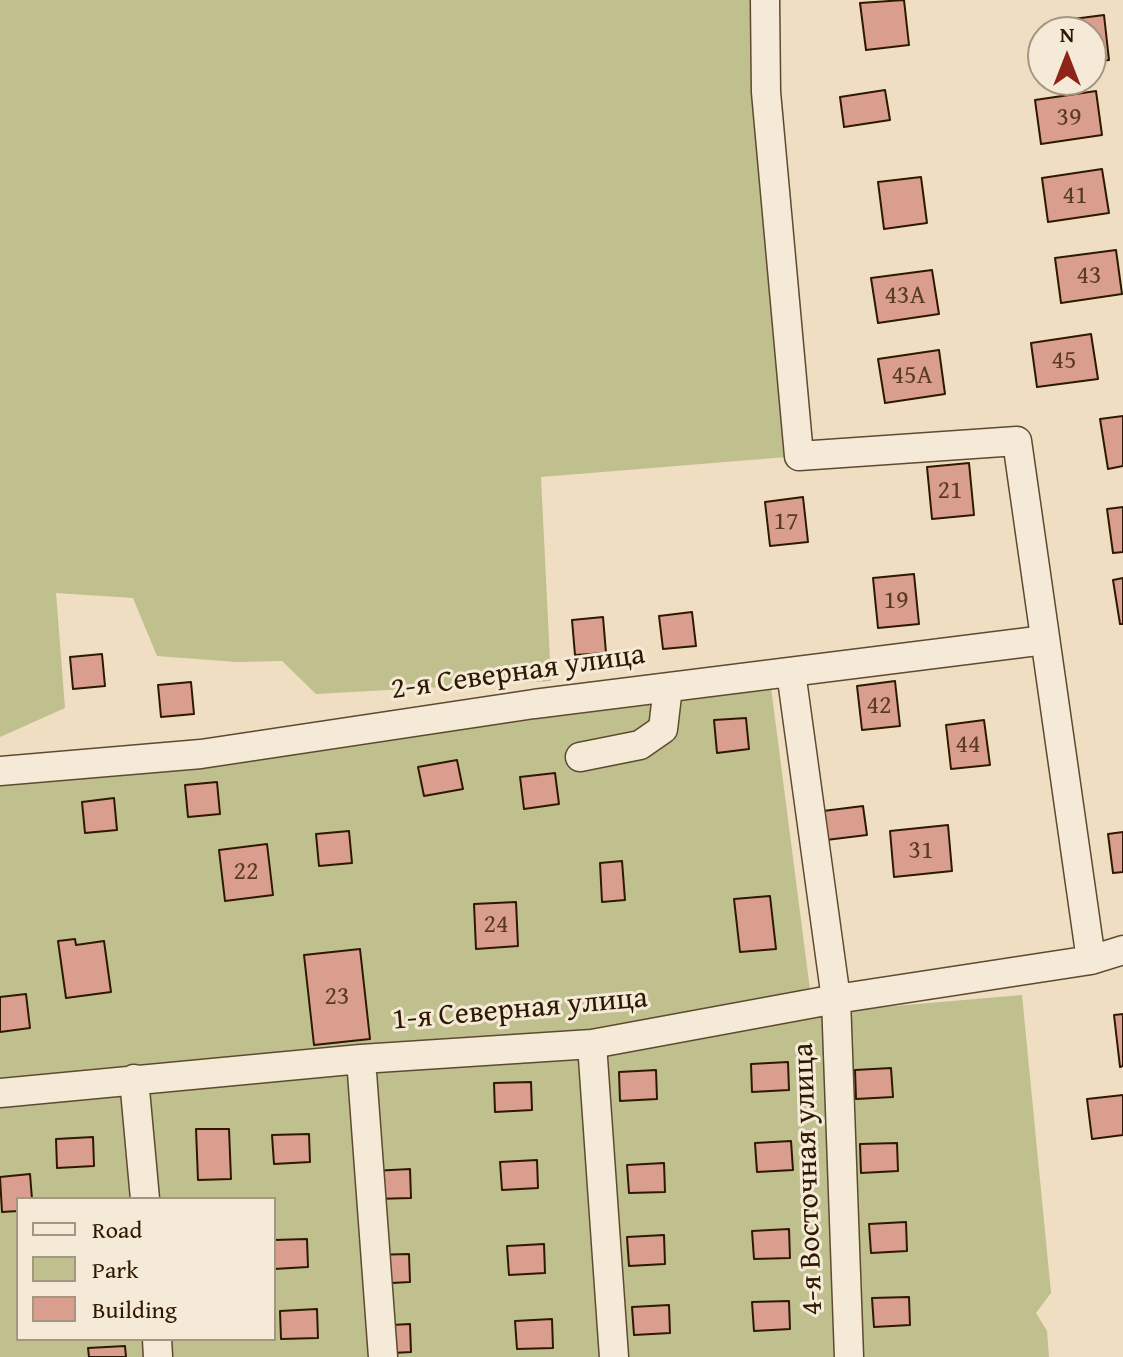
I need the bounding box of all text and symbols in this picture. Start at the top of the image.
north arrow [1027,16,1107,96]
text: N [1060,18,1074,50]
house number: 39 [1056,102,1082,134]
house number: 41 [1062,180,1088,212]
house number: 43 [1076,260,1102,292]
house number: 43А [885,280,925,312]
house number: 45 [1051,345,1077,377]
house number: 45А [892,360,932,392]
house number: 21 [937,475,963,507]
house number: 17 [773,506,799,538]
house number: 19 [883,585,909,617]
street label: 2-я Северная улица [389,637,647,709]
house number: 42 [866,690,892,722]
house number: 44 [955,729,981,761]
house number: 31 [908,835,934,867]
house number: 22 [233,856,259,888]
house number: 24 [483,909,509,941]
house number: 23 [324,981,350,1013]
street label: 1-я Северная улица [391,981,649,1039]
street label: 4-я Восточная улица [786,1042,832,1316]
legend [16,1197,276,1341]
text: Road [92,1212,142,1247]
text: Park [92,1252,138,1287]
text: Building [92,1292,177,1327]

